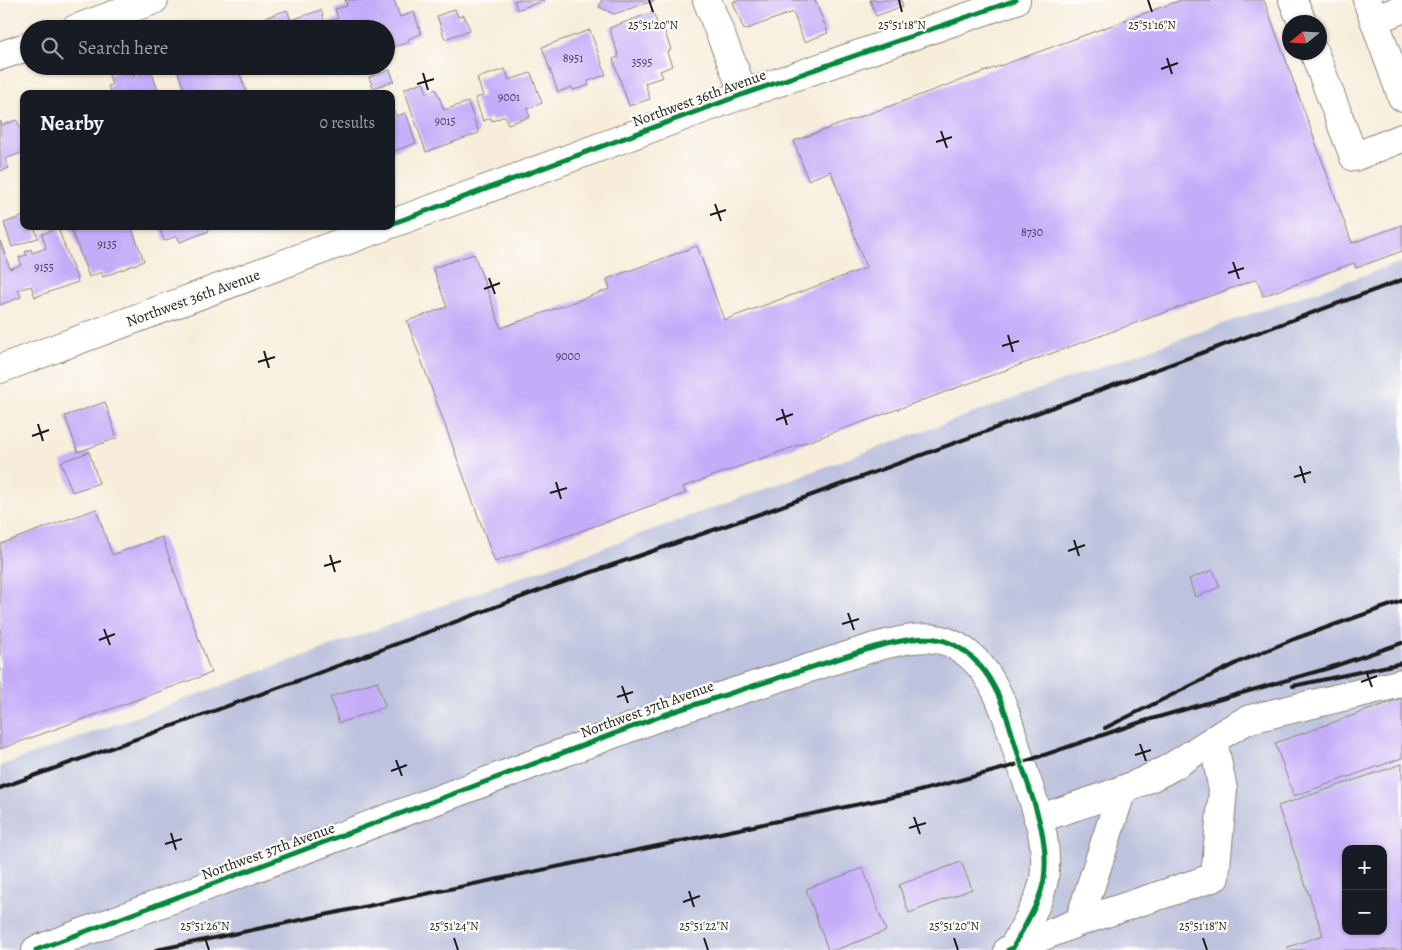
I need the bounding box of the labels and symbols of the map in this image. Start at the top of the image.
north arrow [1282,15,1327,60]
text: 25°51'20"N [628,17,678,33]
text: 25°51'18"N [878,17,926,33]
text: 25°51'16"N [1128,17,1176,33]
house number: 8951 [563,50,583,66]
house number: 3595 [632,54,652,70]
street label: Northwest 36th Avenue [629,64,769,132]
house number: 9001 [498,89,520,105]
house number: 9015 [434,113,456,129]
house number: 8730 [1021,224,1043,240]
house number: 9135 [97,236,117,252]
house number: 9155 [34,259,54,275]
street label: Northwest 36th Avenue [123,264,263,332]
house number: 9000 [556,348,580,364]
street label: Northwest 37th Avenue [578,675,717,742]
street label: Northwest 37th Avenue [199,817,338,884]
text: 25°51'26"N [180,918,230,934]
text: 25°51'24"N [429,918,479,934]
text: 25°51'22"N [679,918,729,934]
text: 25°51'20"N [929,918,979,934]
text: 25°51'18"N [1179,918,1227,934]

